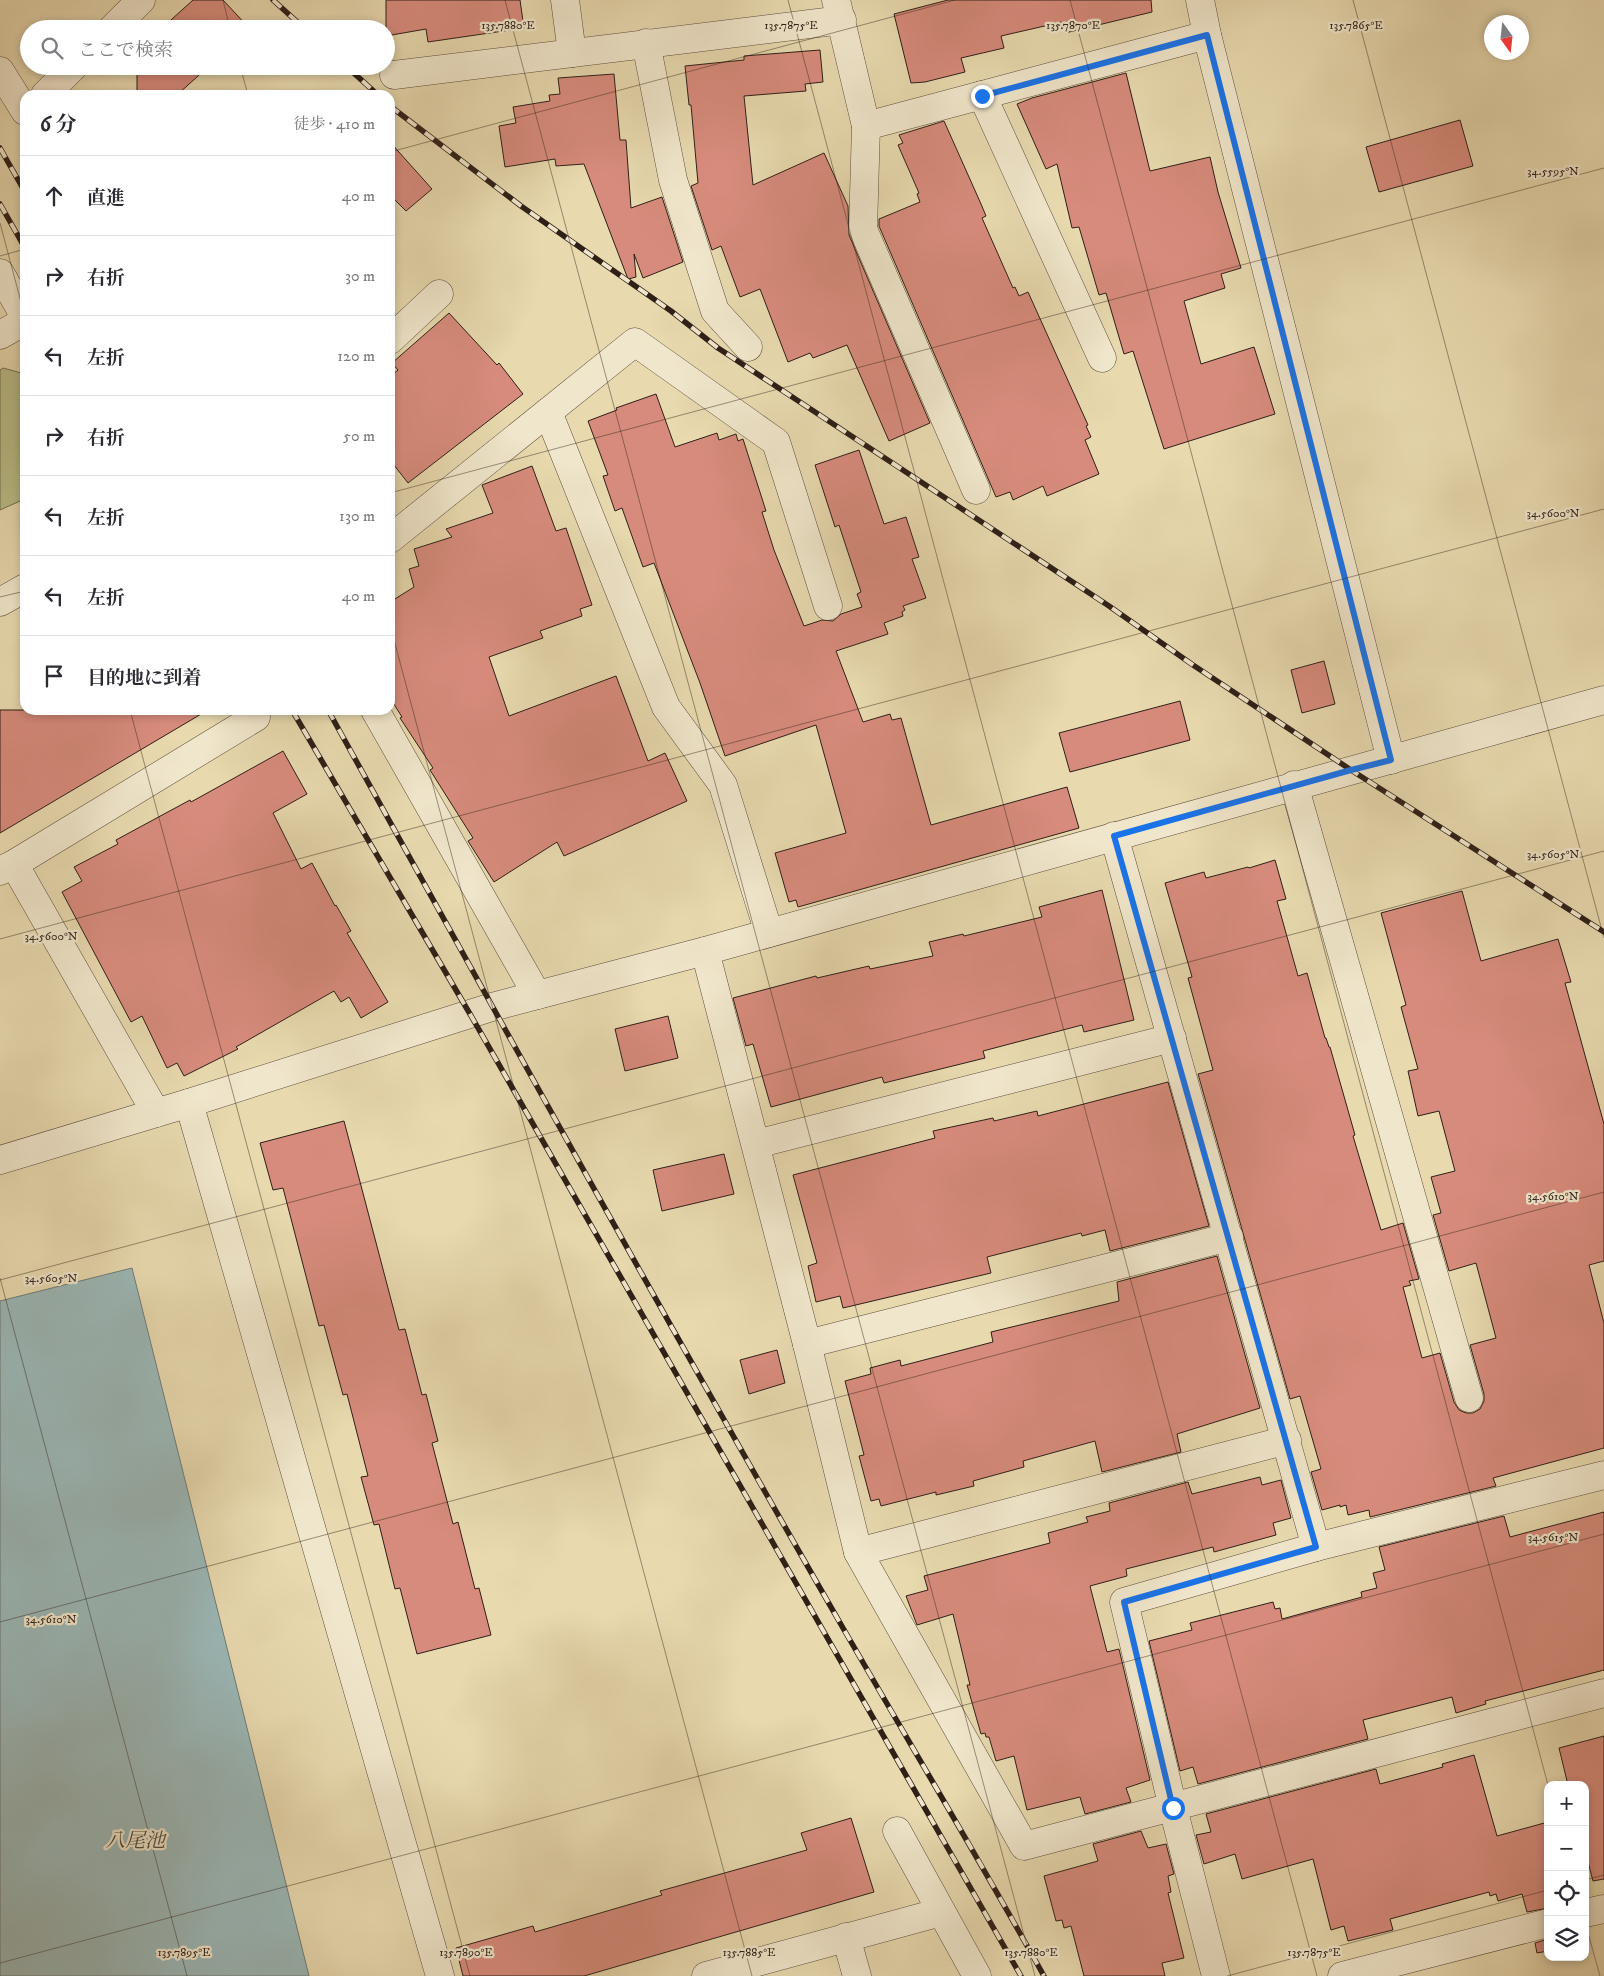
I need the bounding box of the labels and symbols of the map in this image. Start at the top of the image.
north arrow [1484,15,1529,60]
text: 135.7880°E [481,18,535,33]
text: 135.7875°E [764,18,818,33]
text: 135.7870°E [1046,18,1101,33]
text: 135.7865°E [1329,18,1383,33]
route end [971,85,994,108]
text: 34.5595°N [1527,164,1579,179]
text: 34.5600°N [1526,506,1580,521]
text: 34.5605°N [1527,847,1579,862]
text: 34.5600°N [24,929,78,944]
text: 34.5610°N [1527,1189,1579,1204]
text: 34.5605°N [25,1271,77,1286]
text: 34.5615°N [1528,1530,1578,1545]
text: 34.5610°N [25,1612,77,1627]
route start [1162,1797,1185,1820]
water label: 八尾池 [105,1829,167,1854]
text: 135.7895°E [157,1945,211,1960]
text: 135.7890°E [439,1945,493,1960]
text: 135.7885°E [722,1945,776,1960]
text: 135.7880°E [1004,1945,1058,1960]
text: 135.7875°E [1287,1945,1341,1960]

